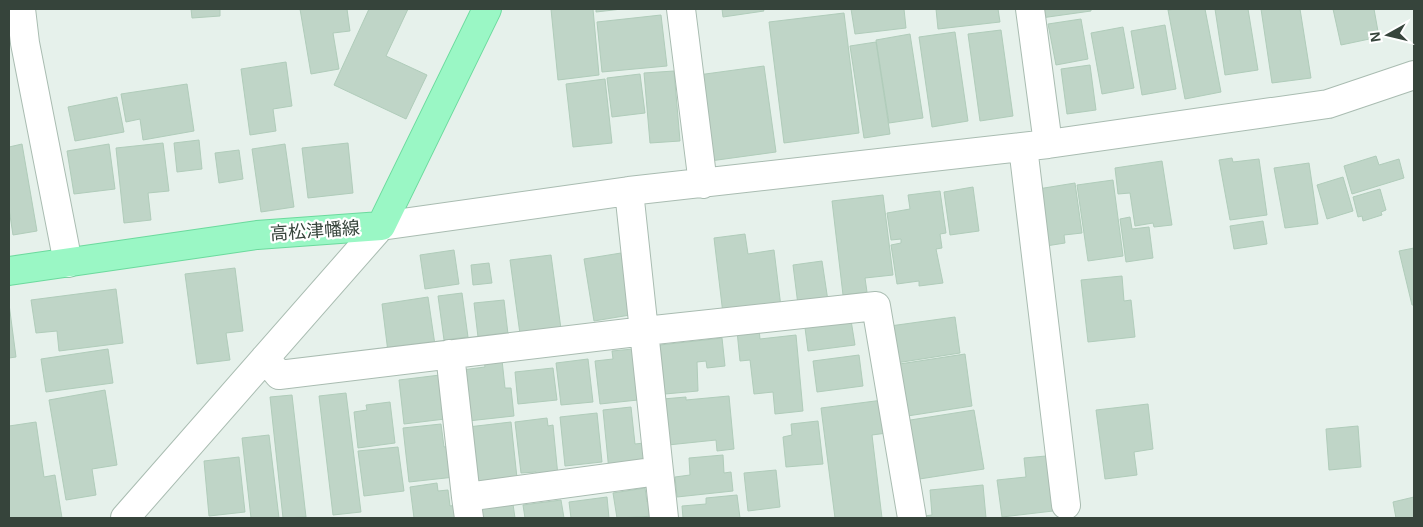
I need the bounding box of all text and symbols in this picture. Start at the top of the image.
north arrow [1363,10,1413,60]
text: N [1366,31,1384,43]
street label: 高松津幡線 [269,218,361,244]

